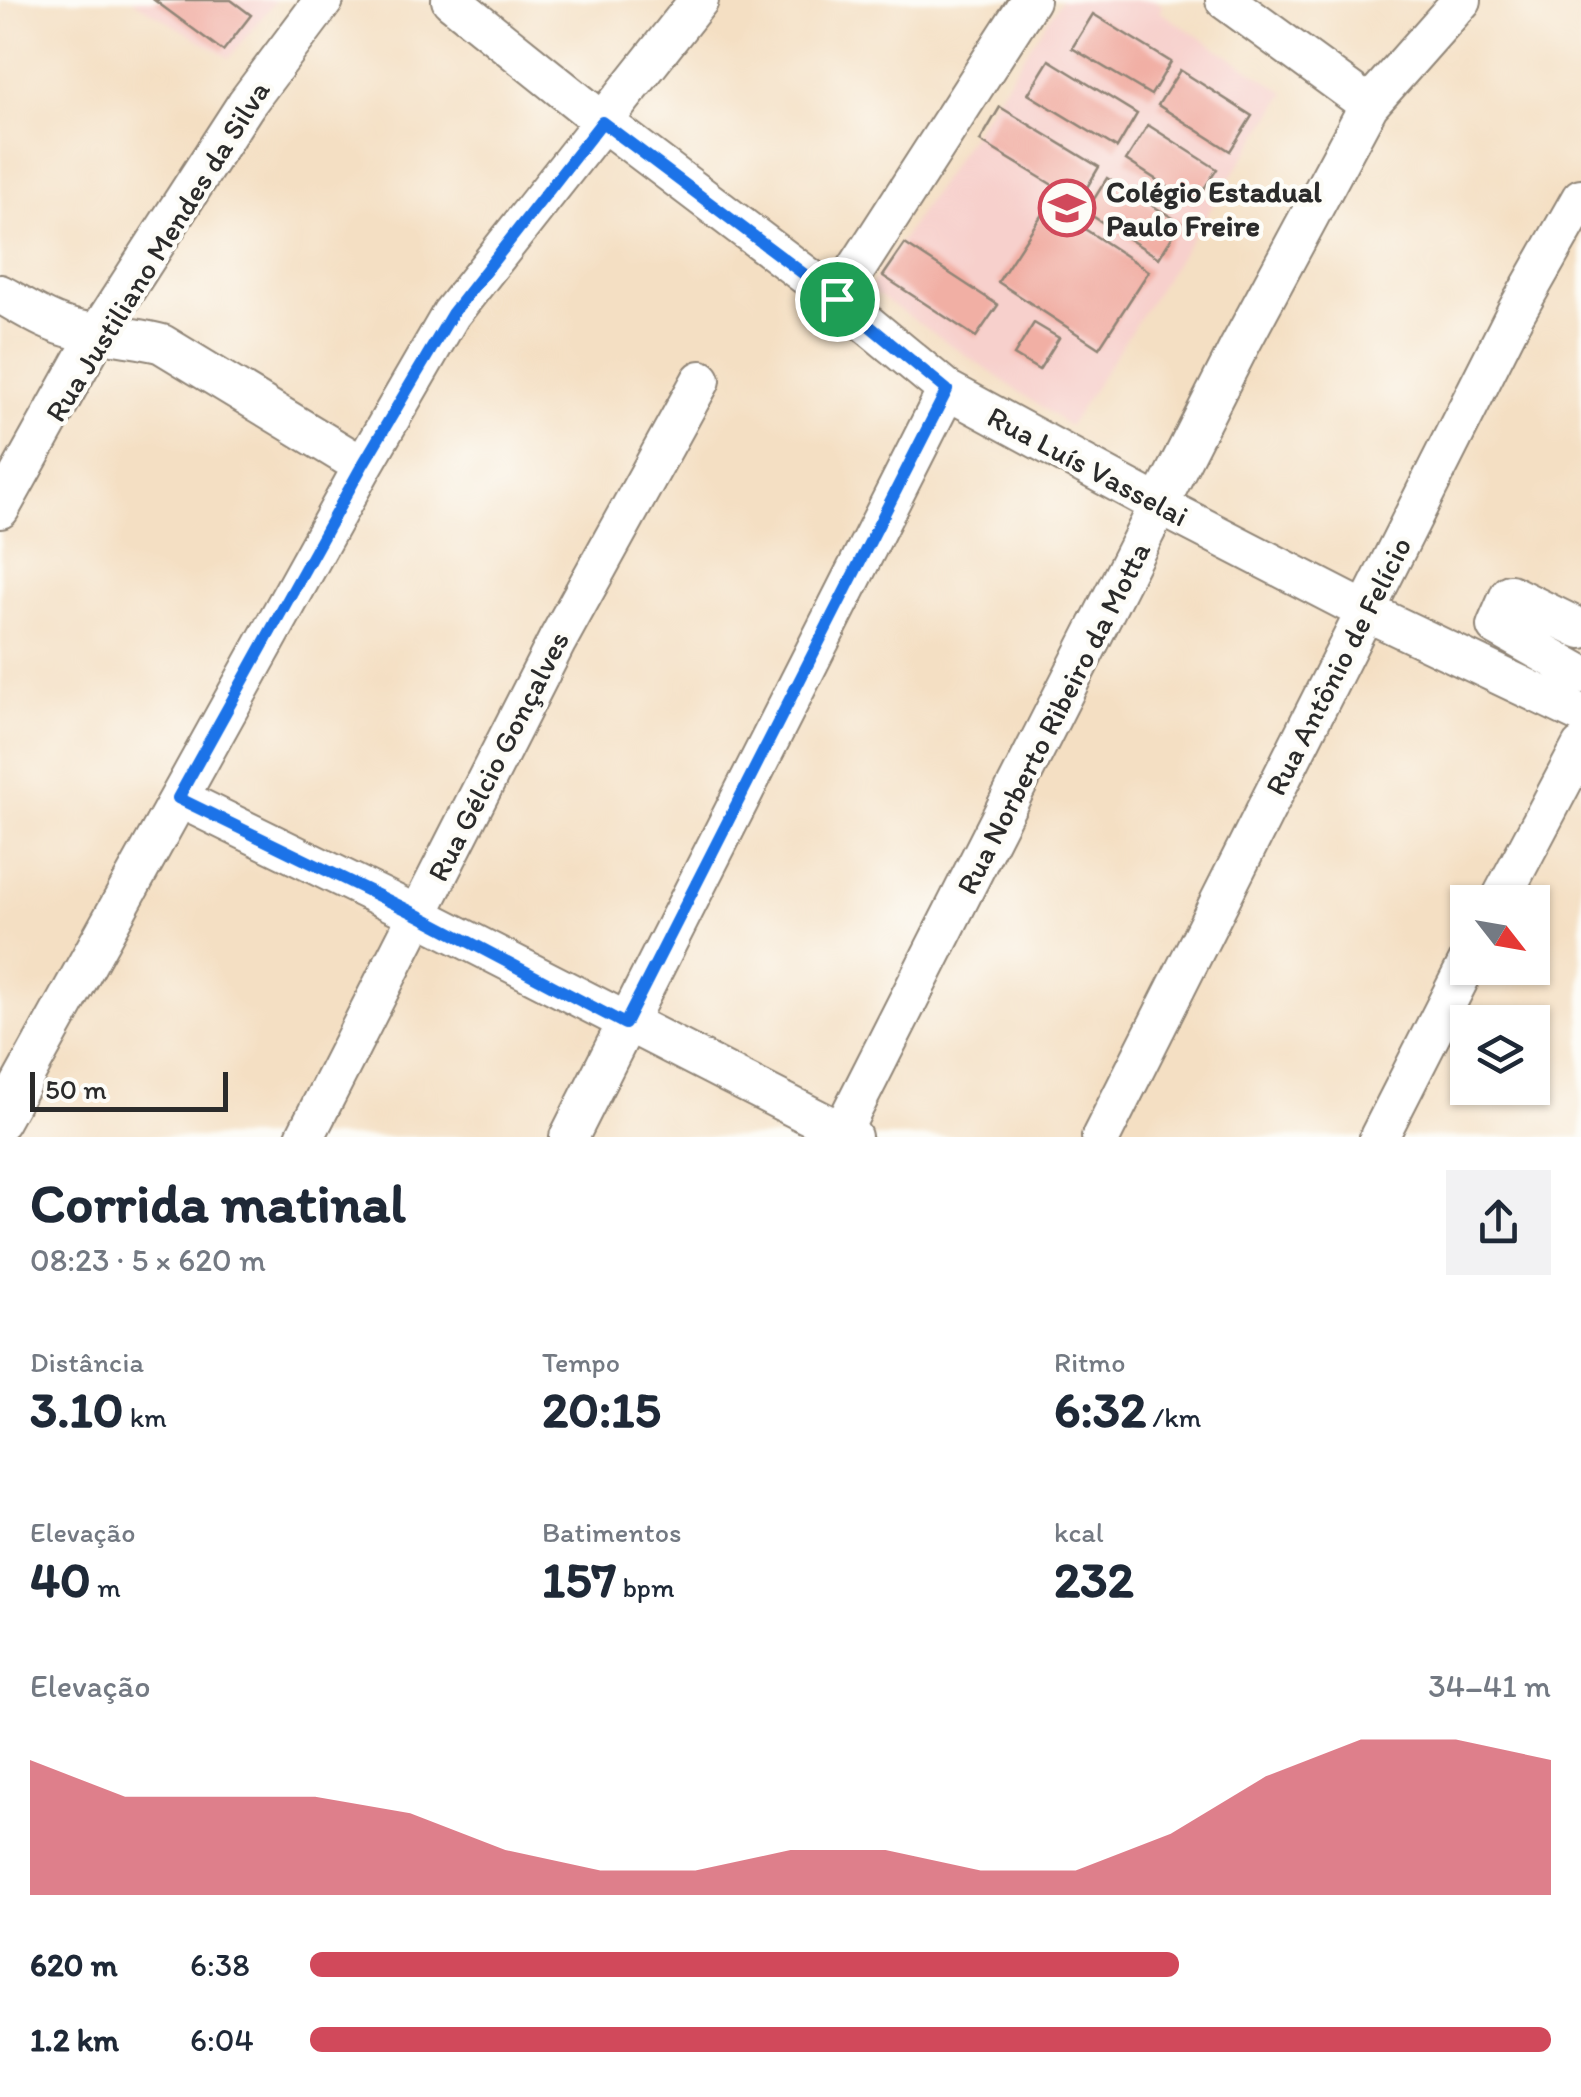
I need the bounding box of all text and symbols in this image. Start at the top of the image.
street label: Rua Justiliano Mendes da Silva [37,73,278,428]
place label: Colégio Estadual Paulo Freire [1106,173,1322,244]
school or university icon: Colégio Estadual Paulo Freire [1037,178,1097,238]
pin [795,257,880,342]
icon: arrive [810,272,865,327]
street label: Rua Luís Vasselai [981,398,1195,534]
street label: Rua Antônio de Felício [1257,530,1419,802]
street label: Rua Norberto Ribeiro da Motta [948,535,1158,900]
street label: Rua Gélcio Gonçalves [419,625,577,887]
north arrow [1450,885,1550,985]
map controls [1450,885,1550,1105]
button: layers [1450,1005,1550,1105]
scale bar [30,1067,228,1112]
text: 50 m [45,1072,107,1106]
text: Corrida matinal [30,1170,406,1236]
button: share [1446,1170,1551,1275]
text: 08:23 · 5 × 620 m [30,1241,266,1279]
text: Distância [30,1345,144,1379]
text: Tempo [542,1345,620,1379]
text: Ritmo [1054,1345,1125,1379]
text: 3.10 [30,1379,124,1440]
text: 20:15 [542,1379,661,1440]
text: 6:32 [1054,1379,1146,1440]
text: km [124,1400,167,1434]
text: /km [1146,1400,1201,1434]
text: Elevação [30,1515,135,1549]
text: Batimentos [542,1515,681,1549]
text: kcal [1054,1515,1104,1549]
text: 40 [30,1549,91,1610]
text: 157 [542,1549,616,1610]
text: 232 [1054,1549,1134,1610]
text: m [91,1570,121,1604]
text: bpm [616,1570,675,1604]
text: Elevação [30,1667,150,1705]
text: 34–41 m [1428,1667,1551,1705]
text: 620 m [30,1946,118,1984]
text: 6:38 [190,1946,250,1984]
text: 1.2 km [30,2021,119,2059]
text: 6:04 [190,2021,254,2059]

